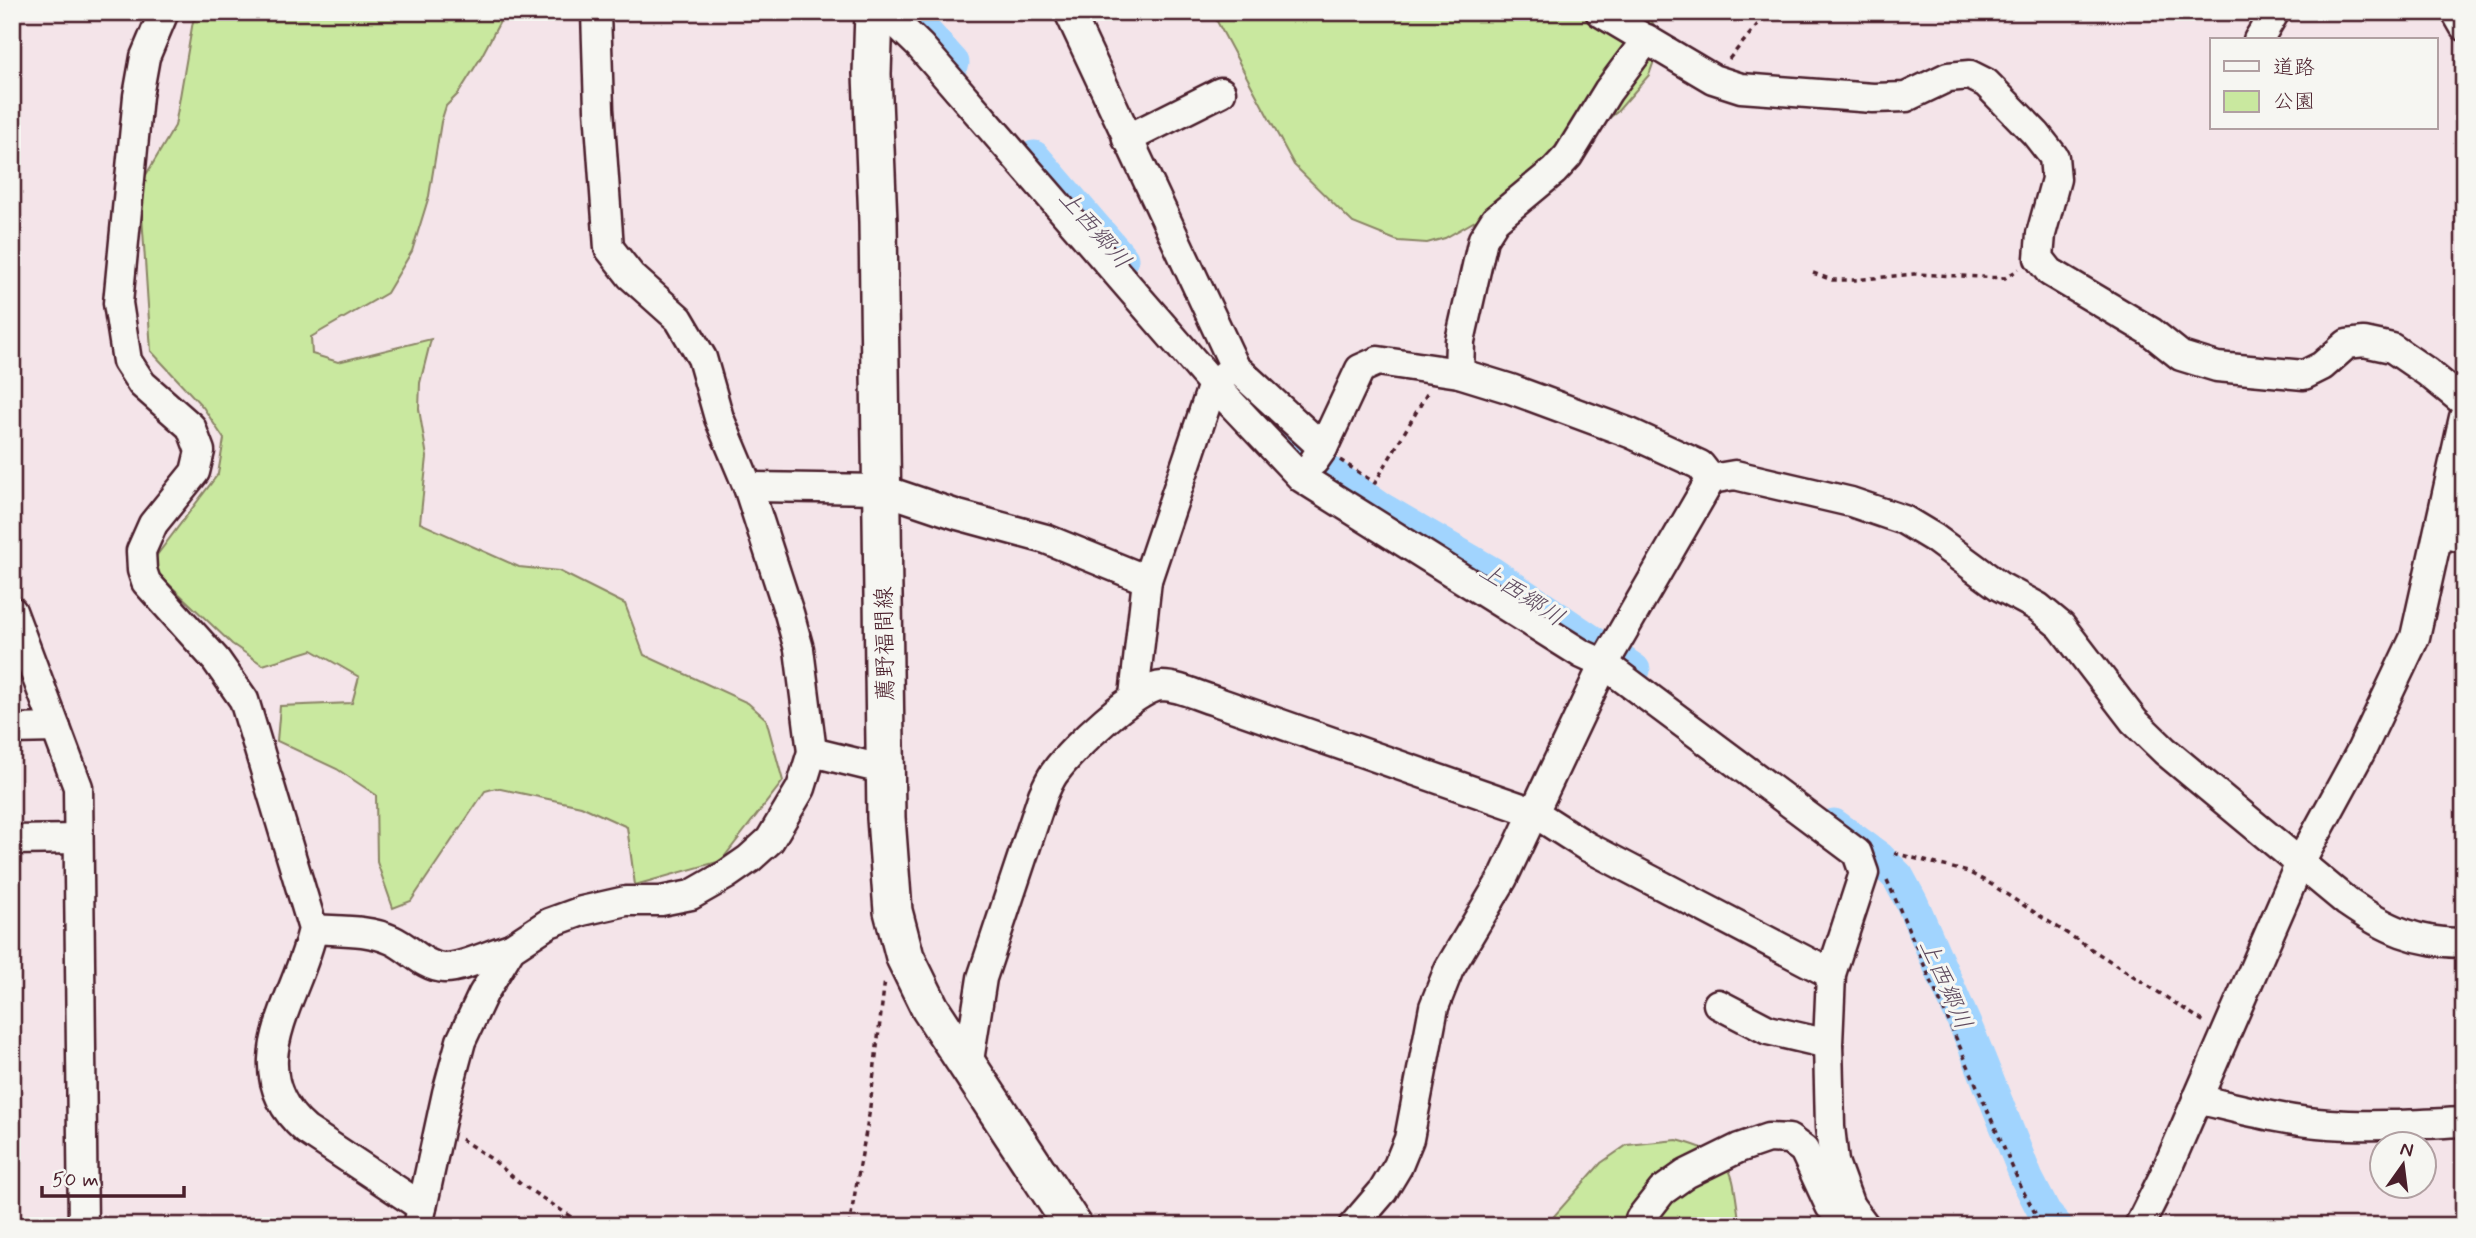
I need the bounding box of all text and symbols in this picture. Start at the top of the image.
legend [2210,38,2438,130]
text: 道路 [2273,54,2315,82]
text: 公園 [2273,88,2315,116]
water label: 上西郷川 [1051,184,1137,276]
water label: 上西郷川 [1472,556,1570,634]
street label: 薦野福間線 [870,586,902,702]
water label: 上西郷川 [1911,934,1978,1035]
north arrow [2368,1130,2438,1200]
text: N [2398,1136,2416,1164]
scale bar [42,1154,184,1198]
text: 50 m [52,1166,99,1194]

